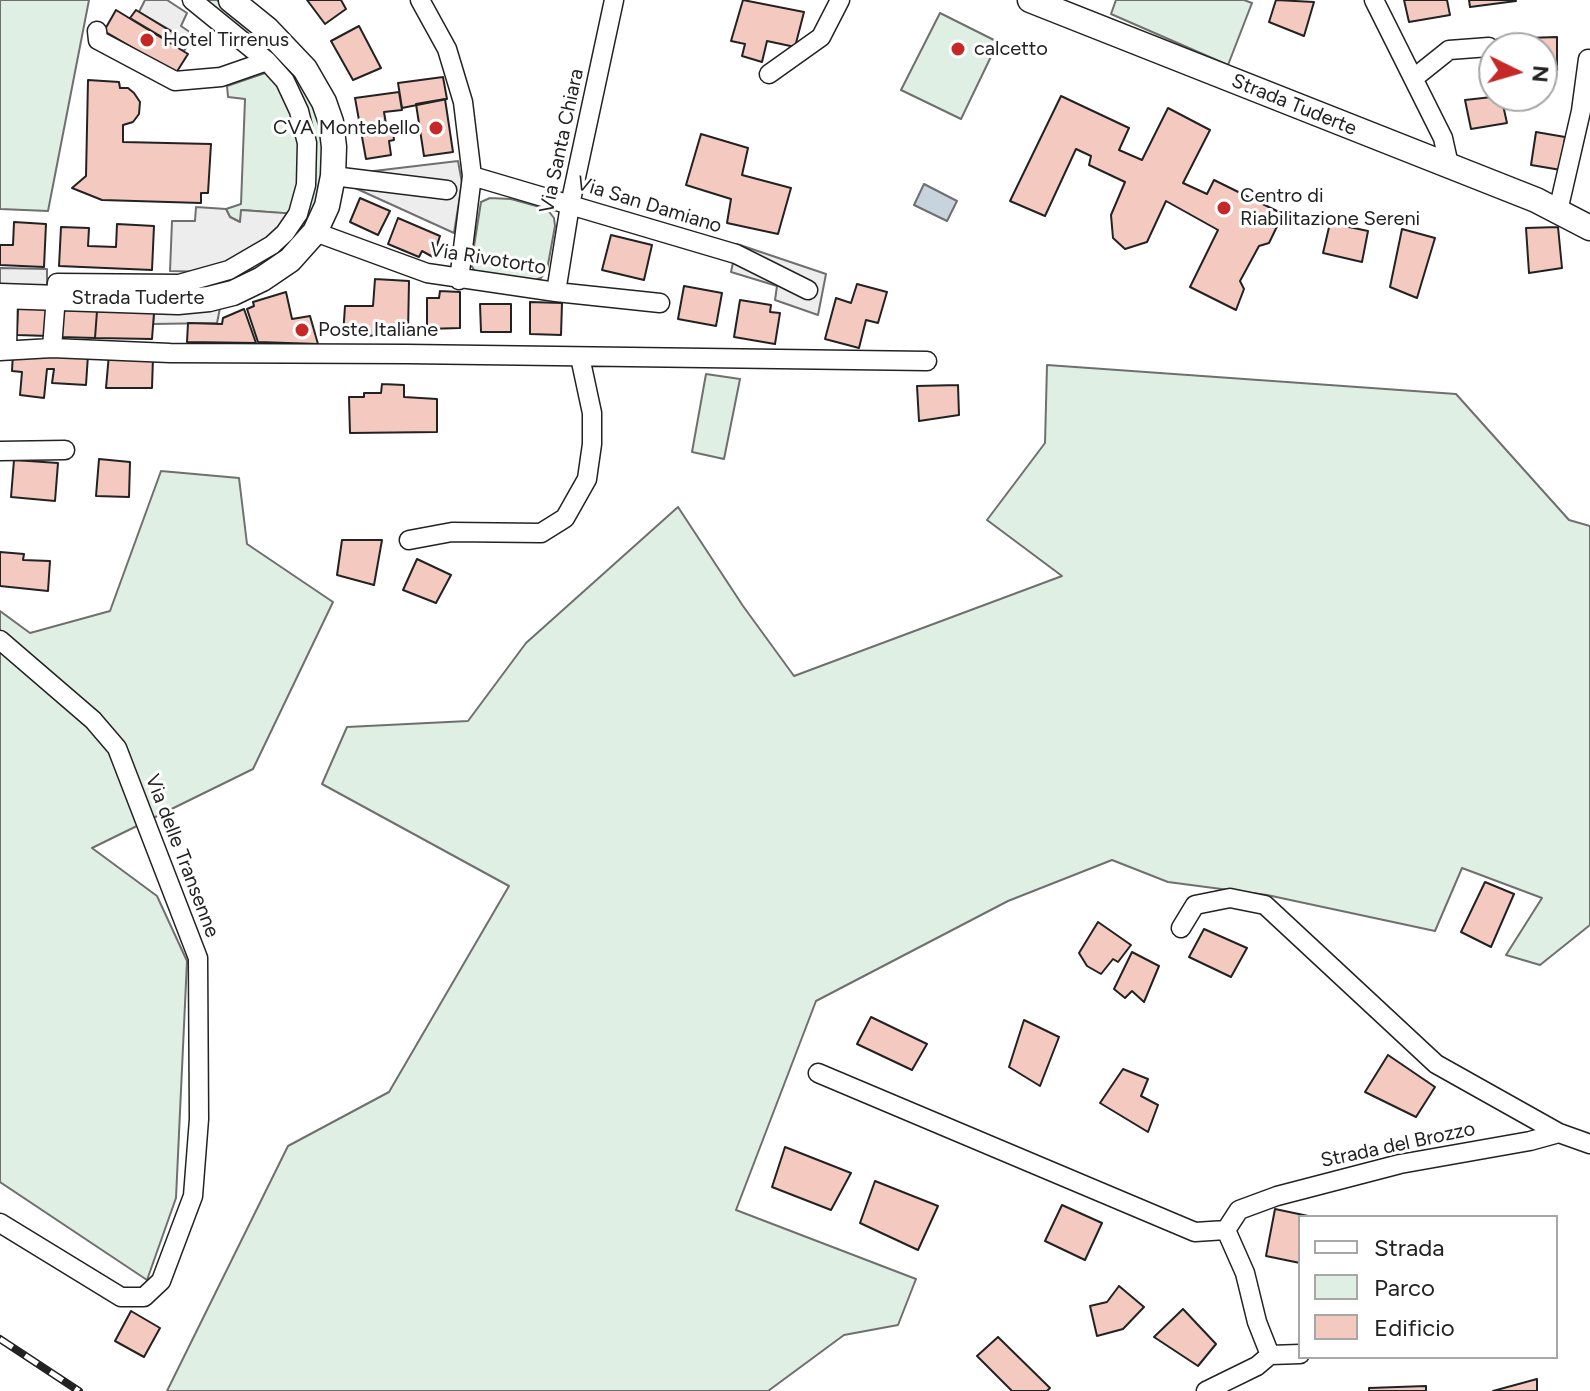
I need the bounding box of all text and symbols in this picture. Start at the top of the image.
place label: Hotel Tirrenus [163,28,289,52]
marker: Hotel Tirrenus [138,31,156,49]
north arrow [1478,32,1558,112]
place label: calcetto [974,37,1048,61]
marker: calcetto [949,40,967,58]
text: N [1526,64,1555,84]
street label: Via Santa Chiara [535,66,589,216]
street label: Strada Tuderte [1228,69,1360,141]
place label: CVA Montebello [273,116,420,140]
marker: CVA Montebello [427,119,445,137]
street label: Via San Damiano [573,171,725,239]
place label: Centro di Riabilitazione Sereni [1240,184,1420,231]
marker: Centro di Riabilitazione Sereni [1215,199,1233,217]
street label: Via Rivotorto [428,238,548,280]
street label: Strada Tuderte [72,286,204,310]
place label: Poste Italiane [318,318,438,342]
marker: Poste Italiane [293,321,311,339]
street label: Via delle Transenne [140,771,224,941]
street label: Strada del Brozzo [1318,1117,1478,1173]
legend [1298,1215,1558,1359]
text: Strada [1374,1233,1444,1262]
text: Parco [1374,1273,1435,1302]
text: Edificio [1374,1313,1455,1342]

